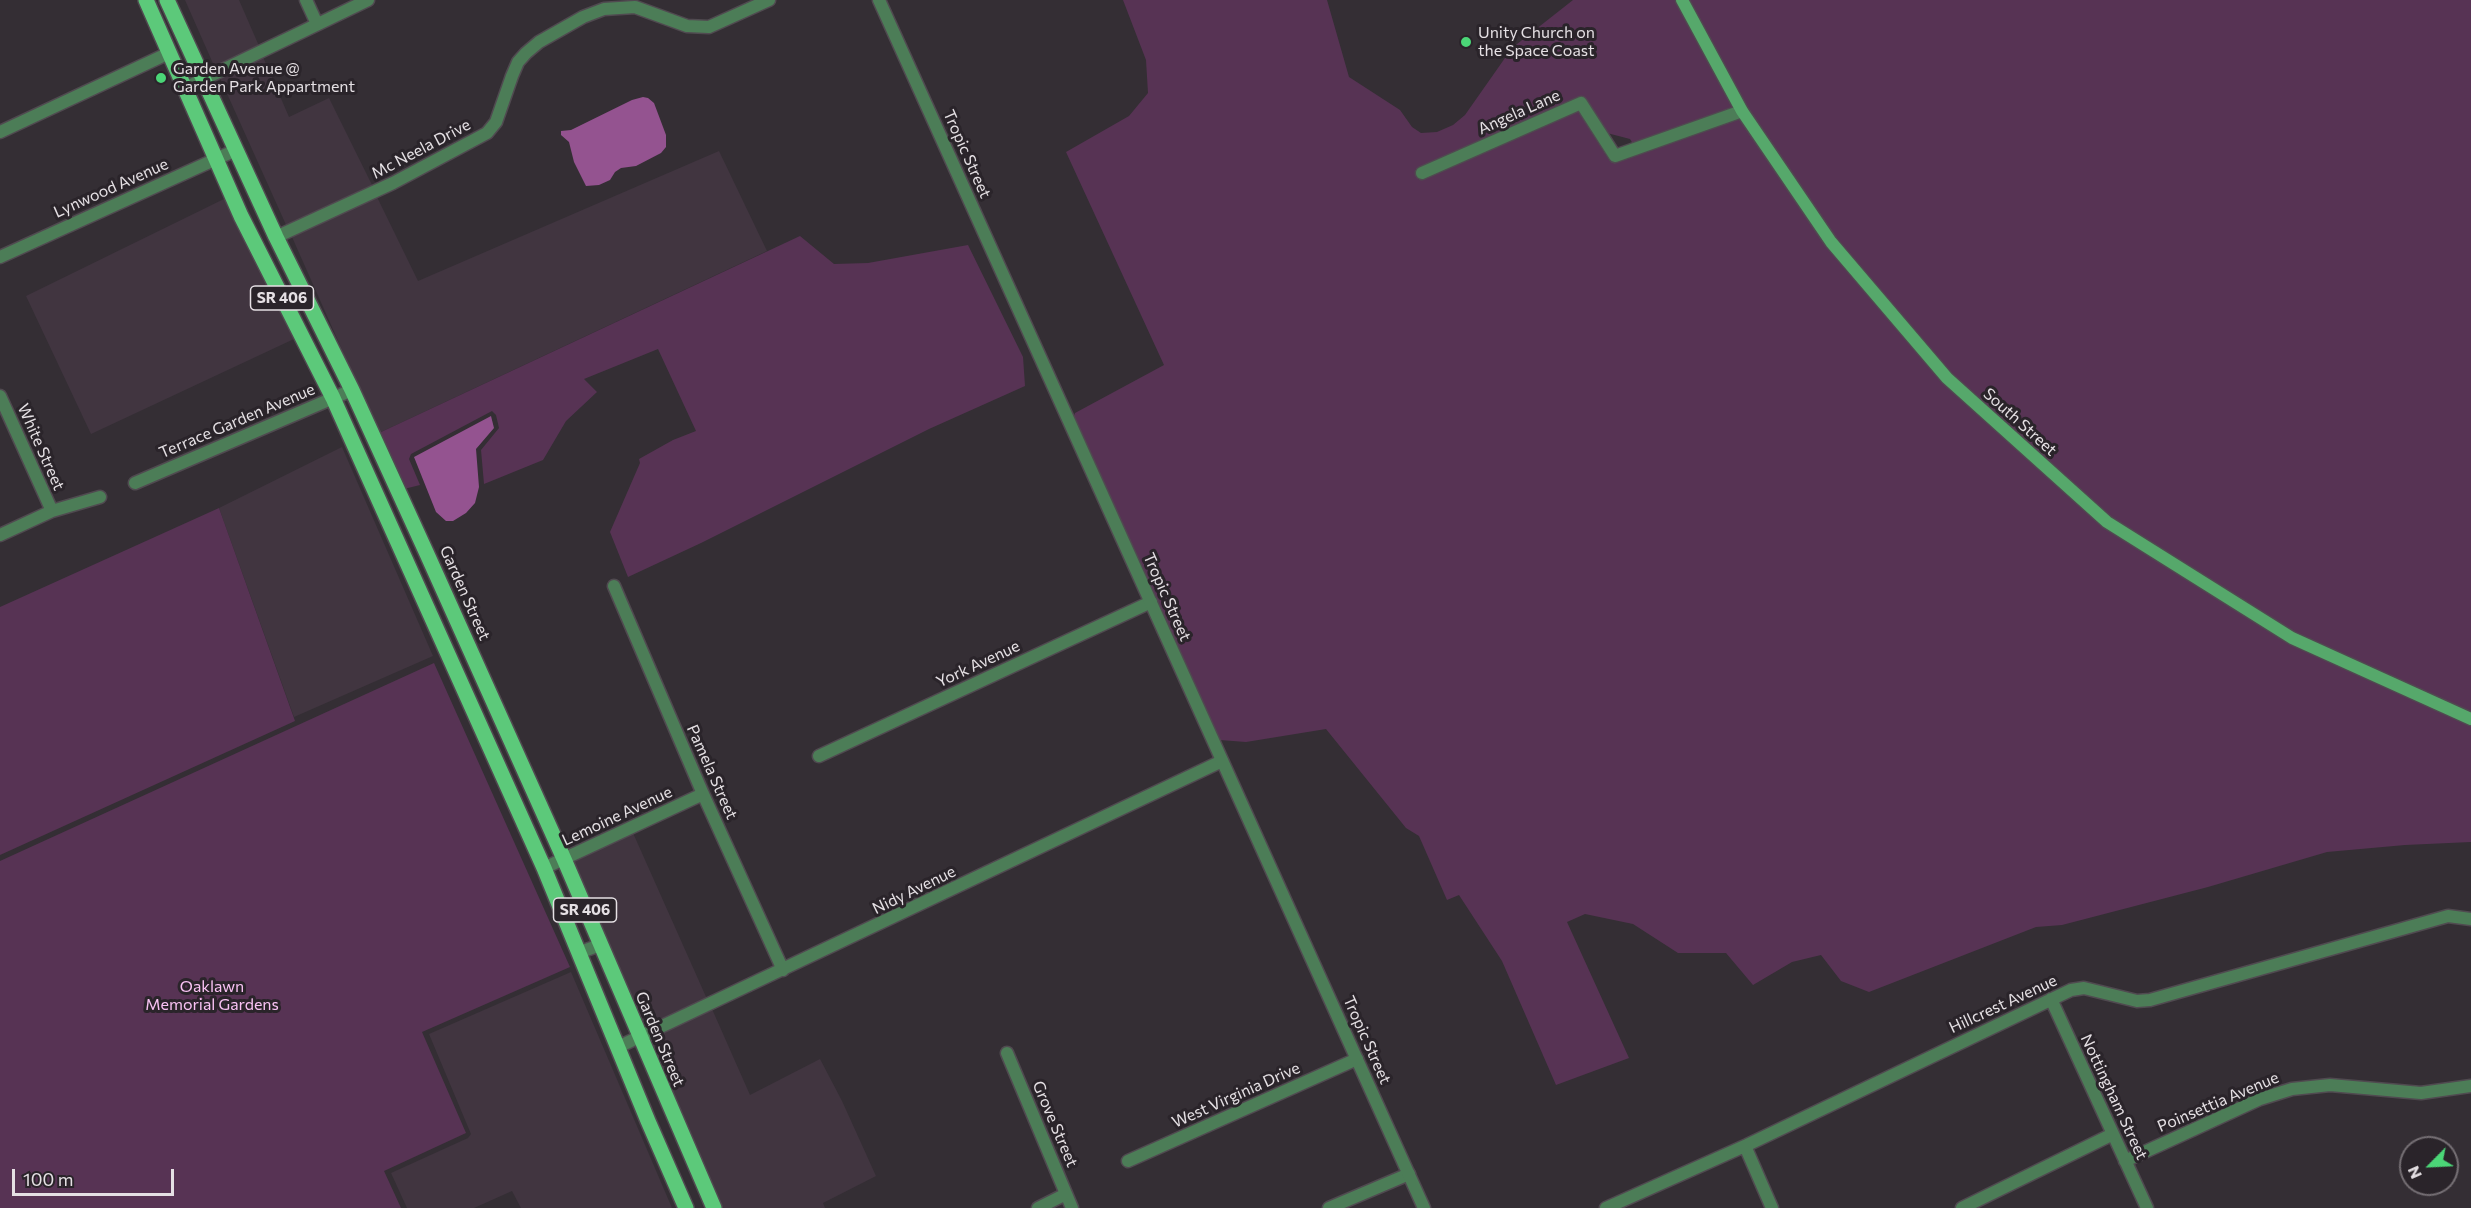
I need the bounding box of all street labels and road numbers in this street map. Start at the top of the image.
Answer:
street label: Angela Lane [1475,85,1563,139]
street label: Tropic Street [939,107,995,201]
street label: Mc Neela Drive [368,115,474,183]
street label: Lynwood Avenue [51,154,171,222]
road number: SR 406 [250,286,314,310]
street label: Terrace Garden Avenue [156,379,318,463]
street label: South Street [1979,384,2061,460]
street label: White Street [13,401,69,493]
street label: Garden Street [436,543,494,643]
street label: Tropic Street [1139,550,1195,644]
street label: York Avenue [933,636,1023,692]
street label: Pamela Street [683,722,741,822]
street label: Lemoine Avenue [559,782,675,850]
street label: Nidy Avenue [869,862,959,918]
road number: SR 406 [554,898,616,922]
street label: Hillcrest Avenue [1946,971,2060,1037]
street label: Garden Street [631,989,689,1089]
street label: Tropic Street [1339,993,1395,1087]
street label: Nottingham Street [2076,1031,2152,1163]
street label: West Virginia Drive [1169,1058,1303,1132]
street label: Poinsettia Avenue [2154,1068,2282,1136]
street label: Grove Street [1028,1078,1082,1170]

